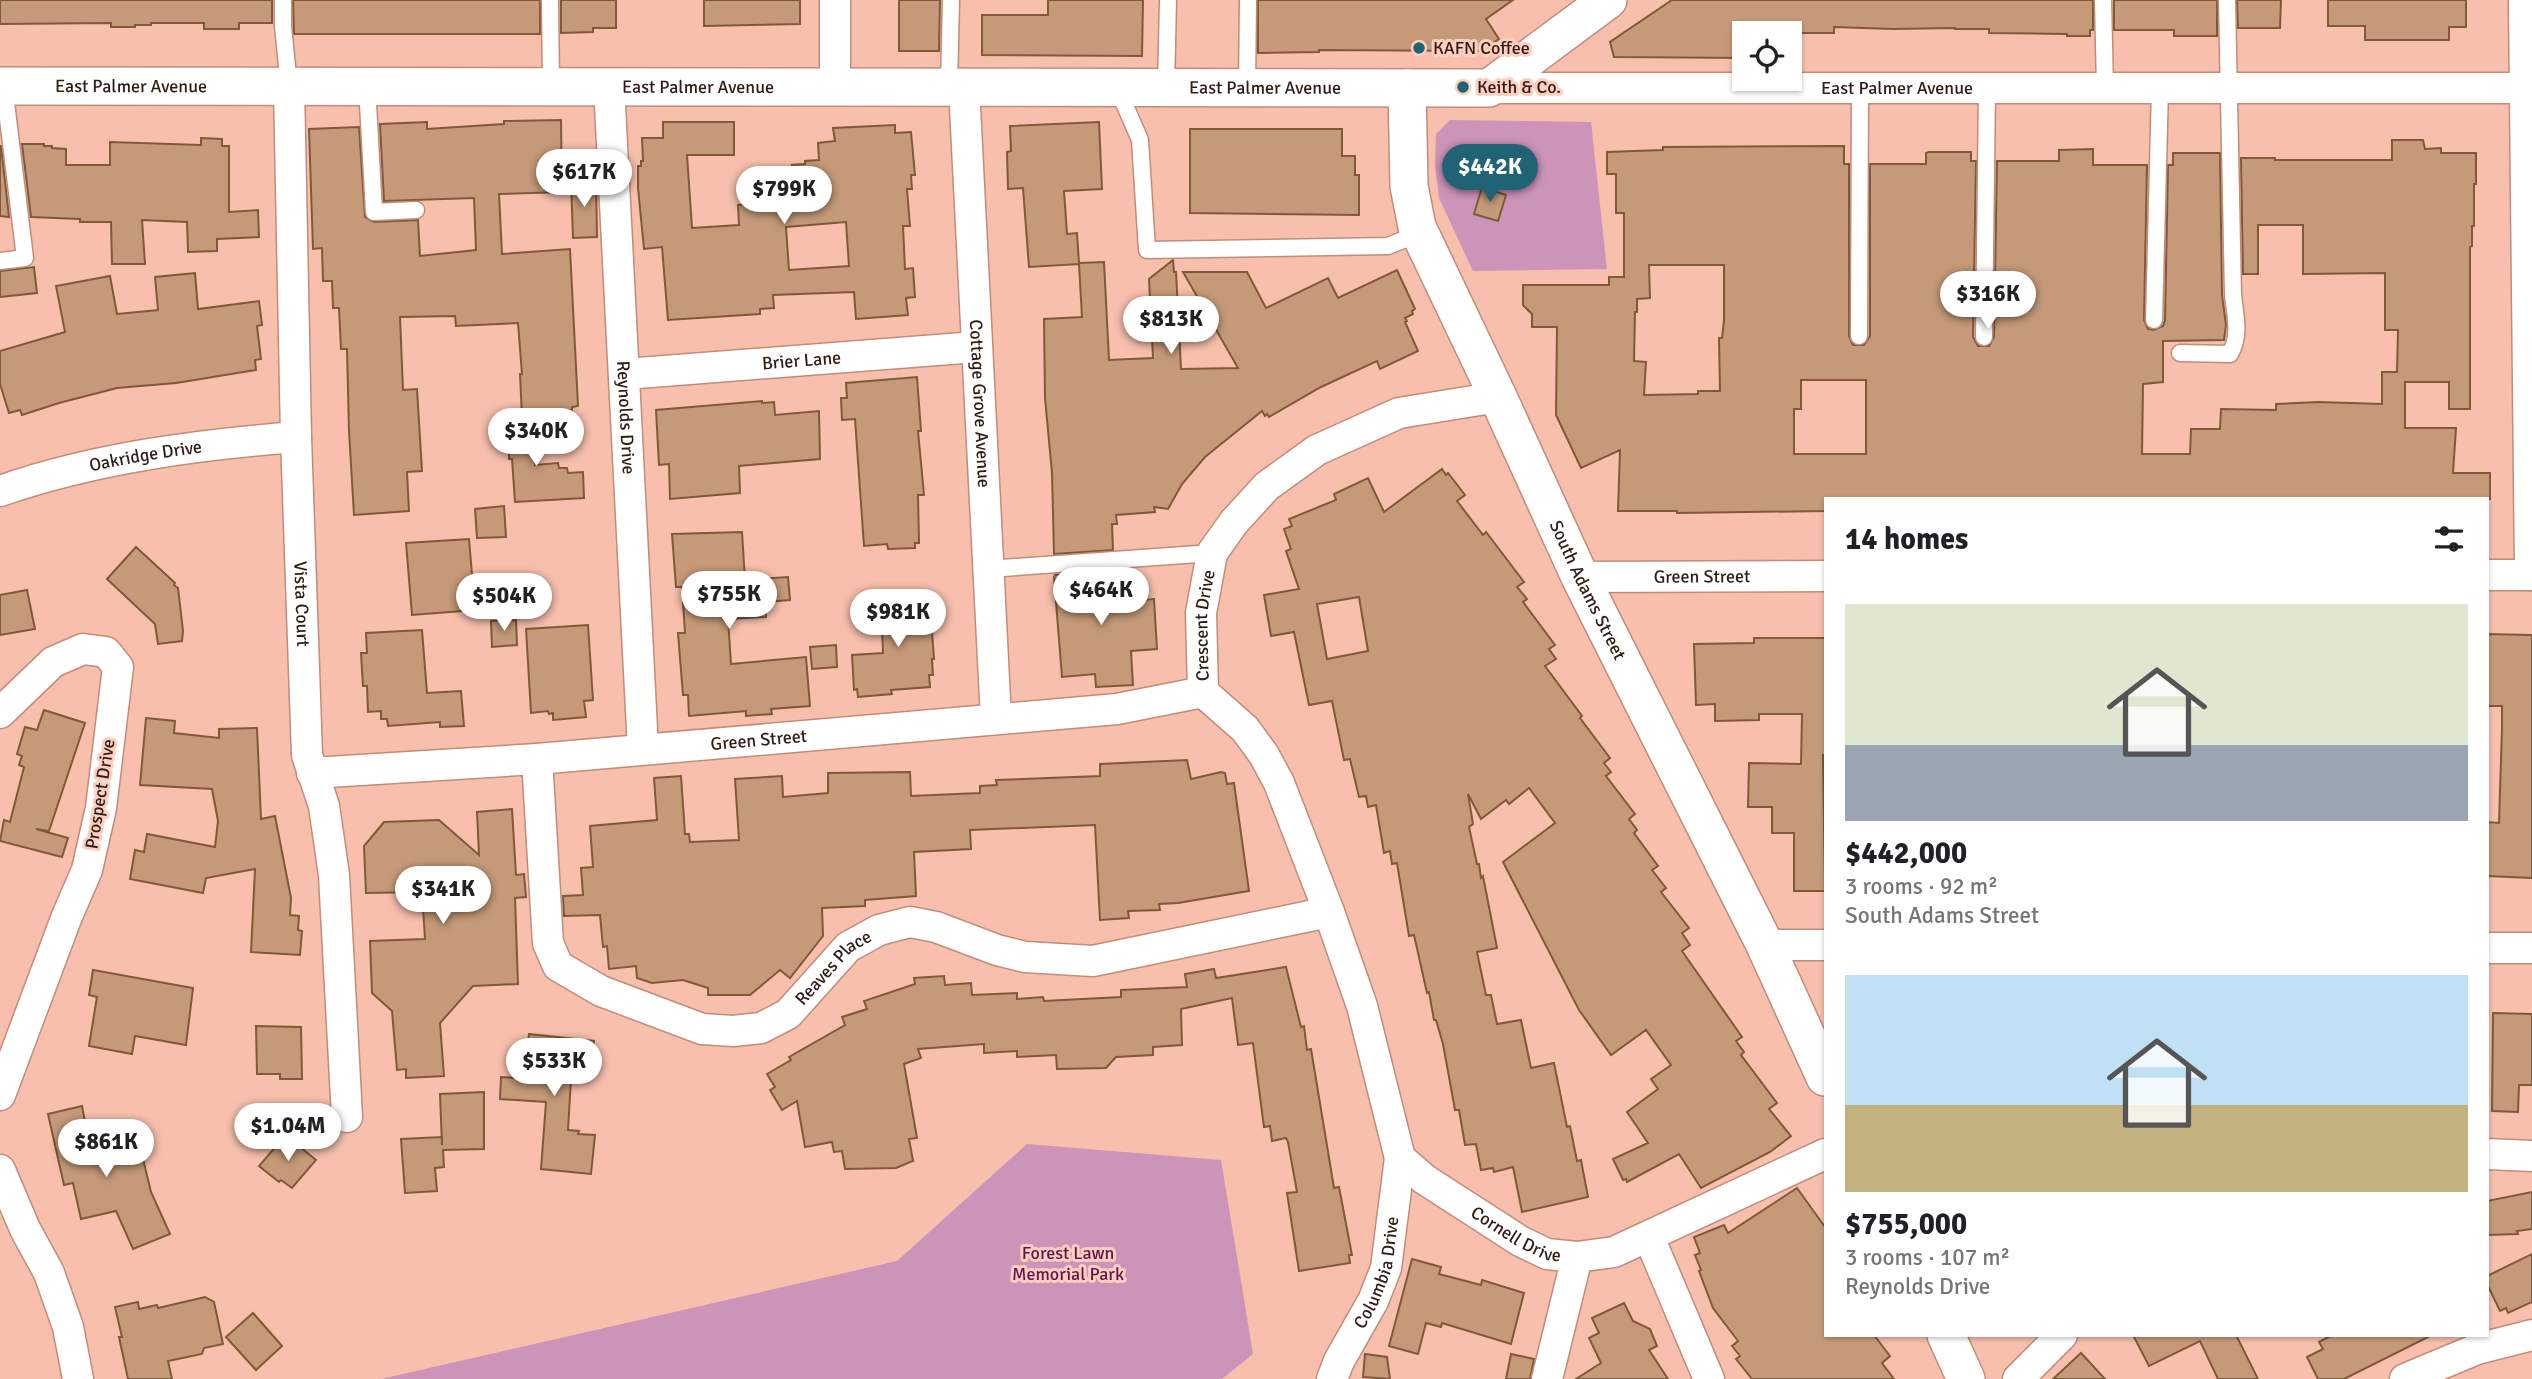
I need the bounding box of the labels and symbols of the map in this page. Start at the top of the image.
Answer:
place label: KAFN Coffee [1433,37,1530,59]
marker: KAFN Coffee [1411,40,1427,56]
street label: East Palmer Avenue [55,75,207,97]
street label: East Palmer Avenue [622,76,774,98]
place label: Keith & Co. [1477,76,1561,98]
street label: East Palmer Avenue [1189,77,1341,99]
street label: East Palmer Avenue [1821,77,1973,99]
marker: Keith & Co. [1455,79,1471,95]
pin: $442K [1441,144,1539,204]
pin: $617K [535,150,633,209]
pin: $799K [735,166,833,226]
pin: $316K [1939,272,2037,331]
pin: $813K [1122,296,1220,356]
street label: Cottage Grove Avenue [965,319,995,488]
street label: Brier Lane [761,346,842,374]
street label: Reynolds Drive [612,360,640,475]
pin: $340K [487,408,585,468]
street label: Oakridge Drive [87,436,203,476]
street label: South Adams Street [1545,517,1631,663]
street label: Vista Court [289,561,314,647]
street label: Green Street [1654,565,1750,588]
pin: $464K [1052,568,1150,627]
street label: Crescent Drive [1190,568,1220,681]
pin: $755K [680,572,778,631]
pin: $504K [455,574,553,633]
pin: $981K [849,590,947,649]
street label: Green Street [710,725,808,755]
street label: Prospect Drive [80,737,120,851]
pin: $341K [394,866,492,926]
street label: Reaves Place [790,925,875,1010]
pin: $533K [505,1038,603,1098]
pin: $1.04M [231,1104,345,1163]
pin: $861K [57,1120,155,1179]
street label: Cornell Drive [1467,1201,1562,1266]
street label: Columbia Drive [1349,1215,1403,1332]
park label: Forest Lawn Memorial Park [1012,1242,1124,1285]

